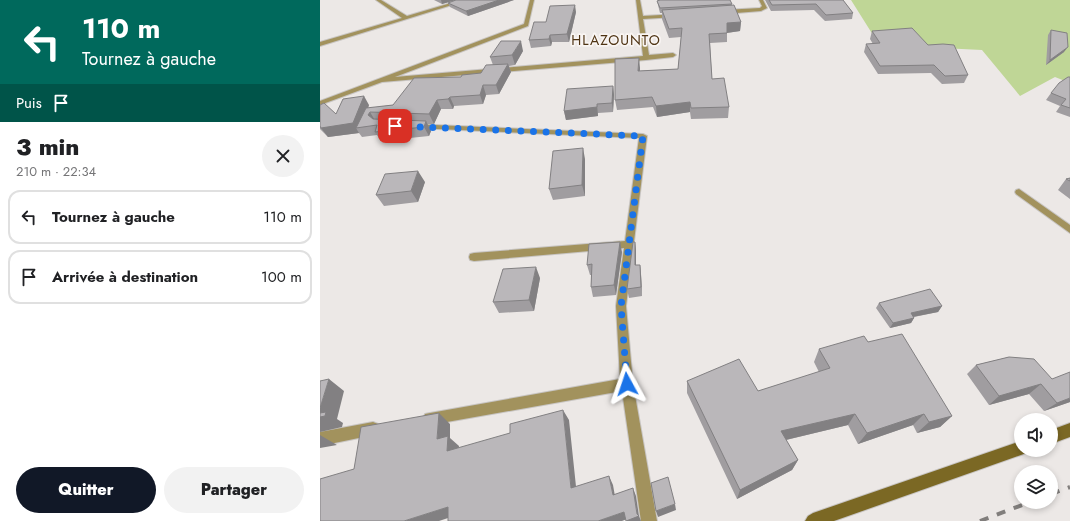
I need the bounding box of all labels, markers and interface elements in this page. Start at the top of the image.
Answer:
text: 110 m [82,8,160,49]
icon: left [16,16,68,68]
district label: HLAZOUNTO [571,30,661,50]
text: Tournez à gauche [82,46,216,72]
text: Puis [16,92,42,114]
icon: arrive [50,92,72,114]
pin [378,109,412,143]
icon: arrive [384,115,406,137]
text: 3 min [16,129,80,164]
button: close [262,135,304,177]
text: 210 m · 22:34 [16,162,96,181]
icon: left [18,206,40,228]
text: Tournez à gauche [52,206,175,228]
text: 110 m [263,206,302,228]
icon: arrive [18,266,40,288]
text: Arrivée à destination [52,266,198,288]
text: 100 m [261,266,302,288]
position arrow [606,363,648,405]
map controls [1014,413,1058,509]
button: sound [1014,413,1058,457]
button: layers [1014,465,1058,509]
button: Quitter [16,467,156,513]
button: Partager [164,467,304,513]

